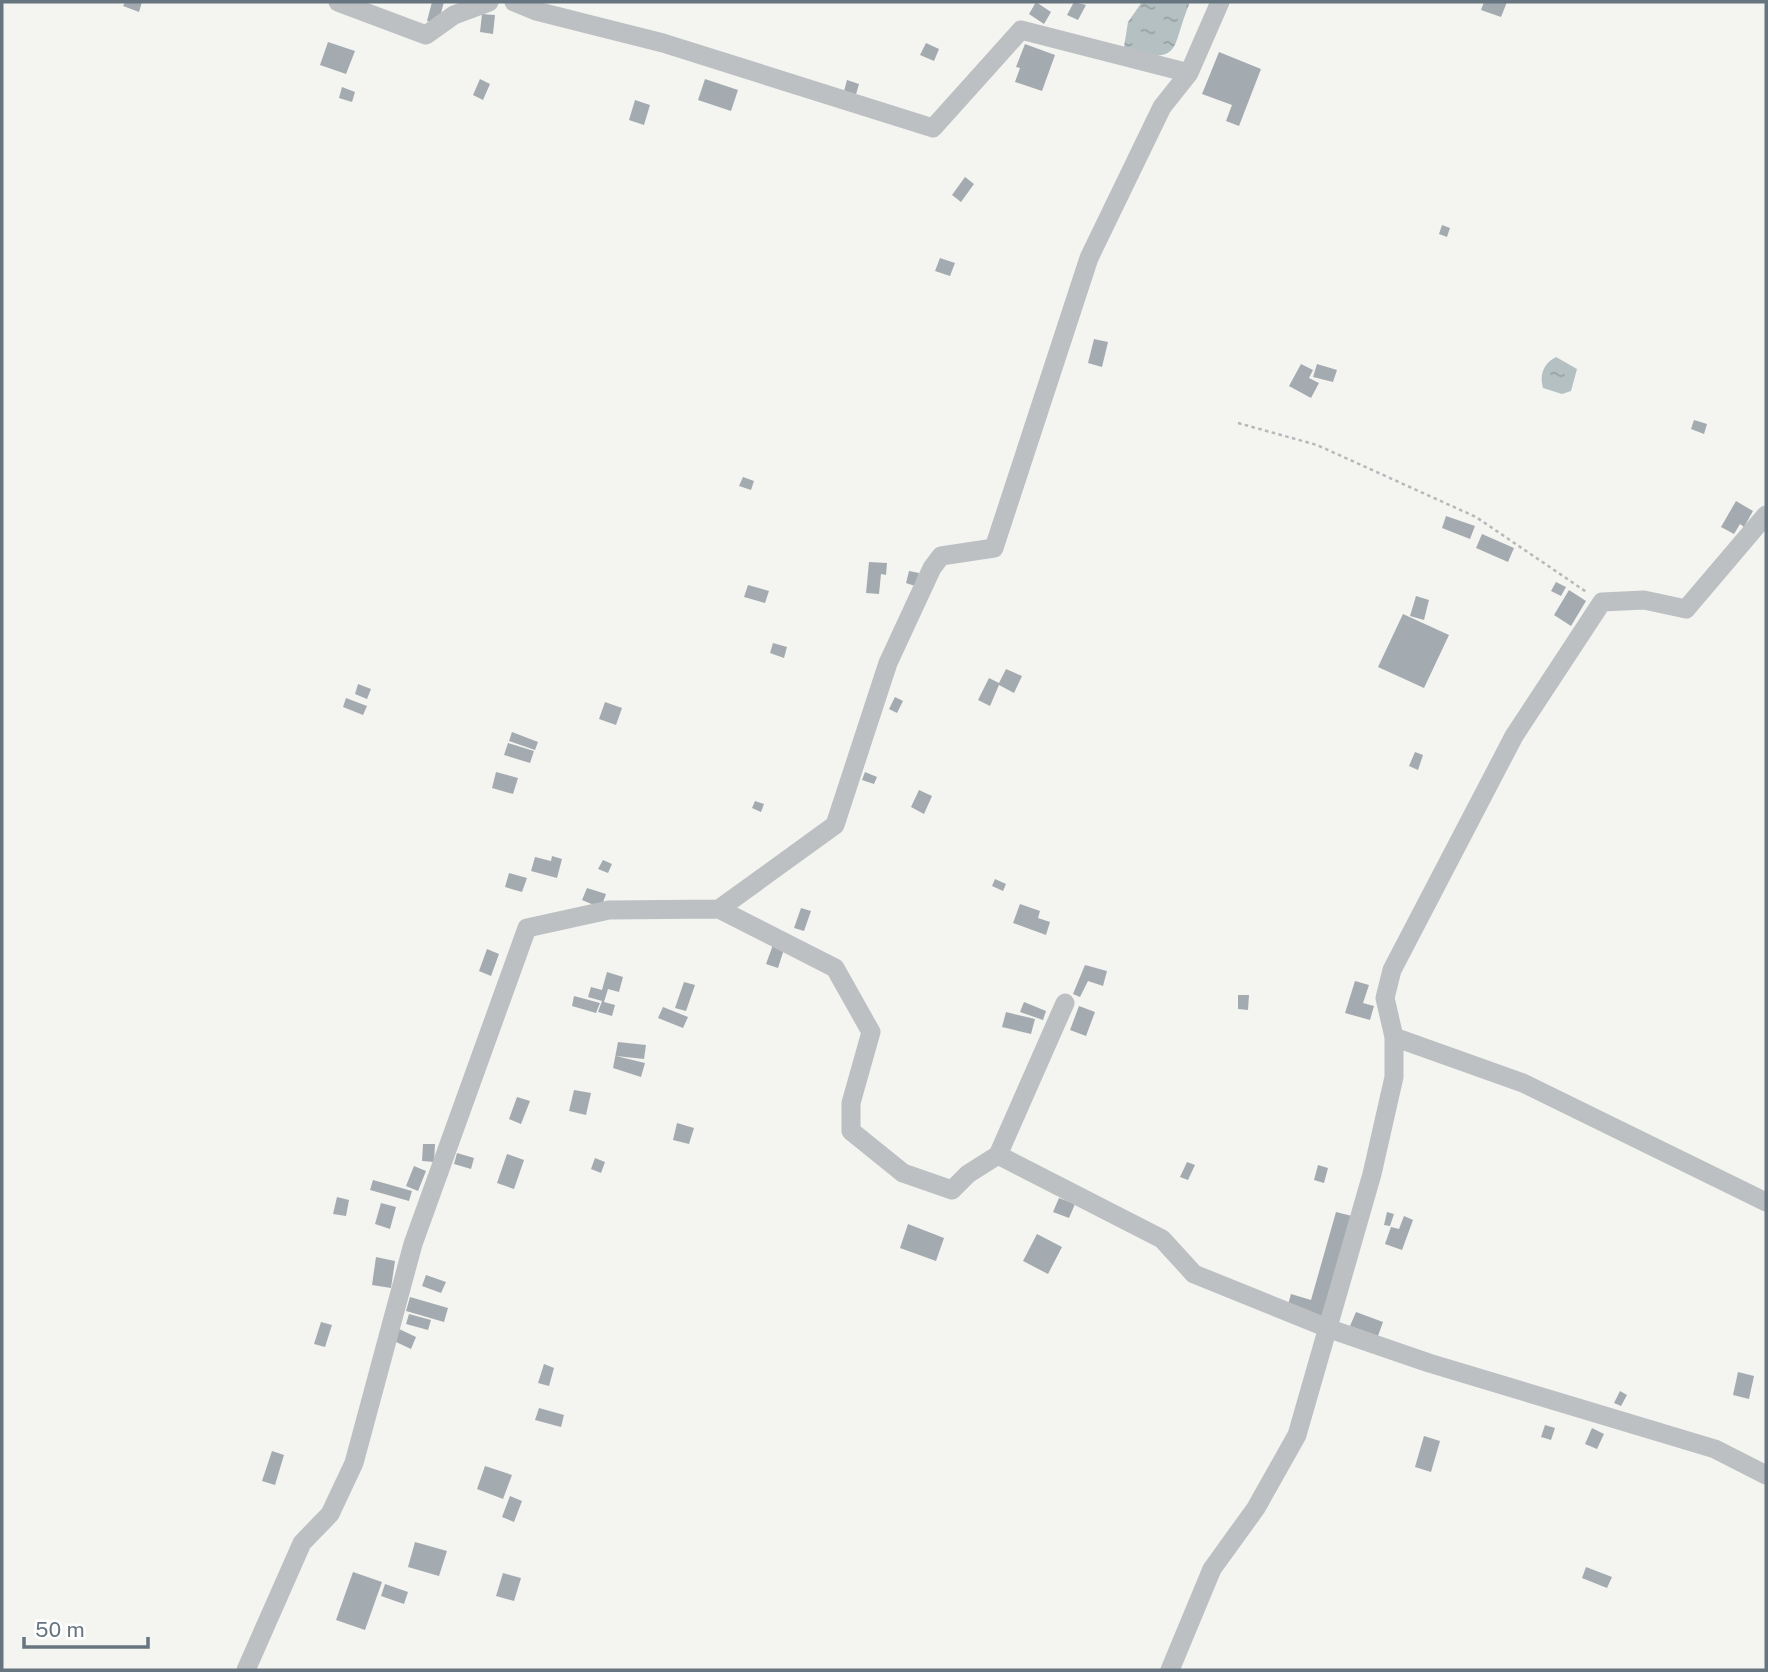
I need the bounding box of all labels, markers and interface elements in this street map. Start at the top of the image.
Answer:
scale bar [24,1606,149,1650]
text: 50 m [35,1617,85,1642]

